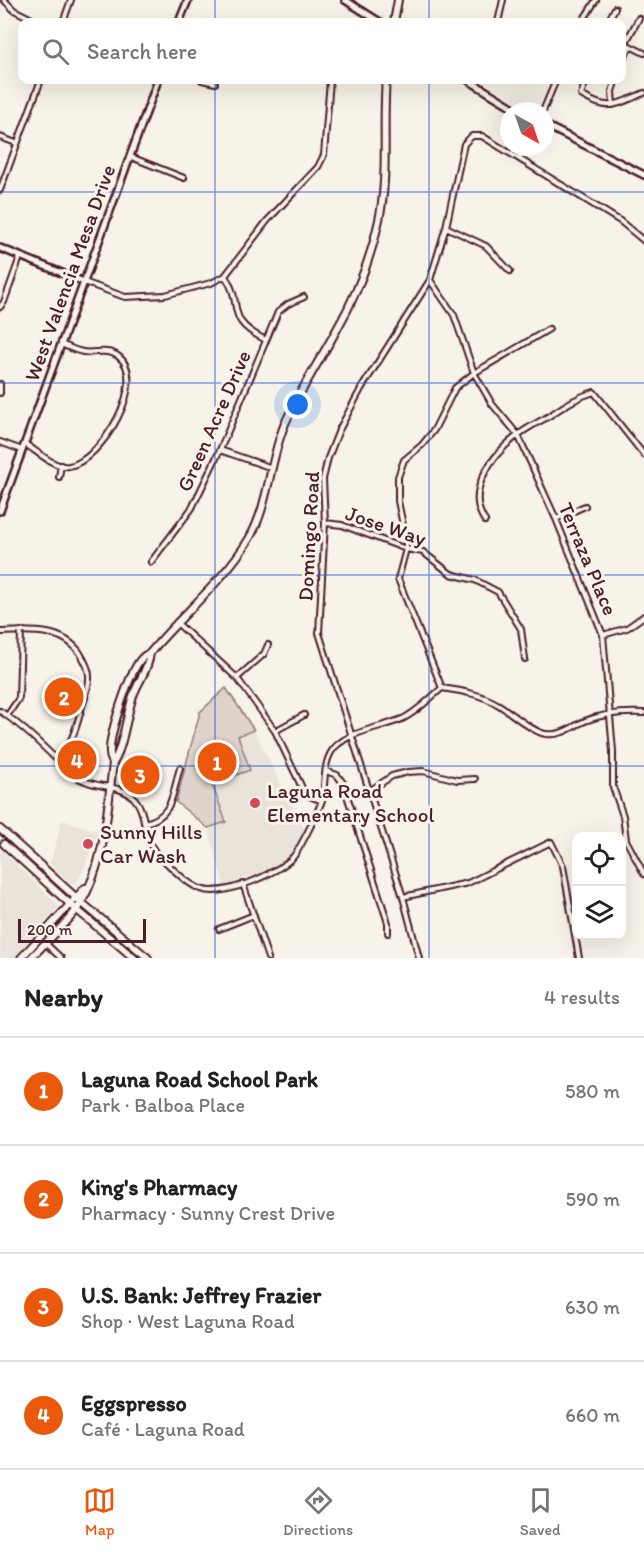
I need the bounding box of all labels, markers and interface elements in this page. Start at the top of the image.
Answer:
search box [18,18,626,84]
icon: search [39,35,72,68]
text: Search here [87,38,197,65]
north arrow [500,102,554,156]
street label: West Valencia Mesa Drive [19,161,120,384]
street label: Green Acre Drive [171,346,256,495]
your location [283,390,312,419]
street label: Domingo Road [293,470,324,602]
street label: Terraza Place [553,499,623,619]
street label: Jose Way [343,500,430,551]
pin: 2 [44,674,84,720]
pin: 4 [58,738,97,783]
pin: 1 [198,740,236,784]
pin: 3 [120,752,160,798]
place label: Laguna Road Elementary School [267,778,435,827]
marker: Laguna Road Elementary School [248,796,262,810]
place label: Sunny Hills Car Wash [100,819,202,868]
map controls [572,832,626,940]
button: locate [572,832,626,886]
marker: Sunny Hills Car Wash [81,837,95,851]
button: layers [572,886,626,940]
scale bar [18,916,146,944]
text: 200 m [27,920,72,939]
text: Nearby [24,981,103,1013]
text: 4 results [544,985,620,1009]
text: Laguna Road School Park [81,1066,318,1093]
text: 1 [39,1079,48,1103]
text: 580 m [565,1079,620,1103]
text: Park · Balboa Place [81,1093,245,1117]
text: King's Pharmacy [81,1174,237,1201]
text: 2 [38,1187,49,1211]
text: 590 m [565,1187,620,1211]
text: Pharmacy · Sunny Crest Drive [81,1201,335,1225]
text: U.S. Bank: Jeffrey Frazier [81,1282,321,1309]
text: 3 [38,1295,49,1319]
text: 630 m [565,1295,620,1319]
text: Shop · West Laguna Road [81,1309,295,1333]
text: Eggspresso [81,1390,187,1417]
text: 4 [37,1403,50,1427]
text: 660 m [565,1403,620,1427]
text: Café · Laguna Road [81,1417,245,1441]
tab: Map [83,1484,116,1539]
tab: Directions [283,1484,353,1539]
tab: Saved [520,1484,561,1539]

